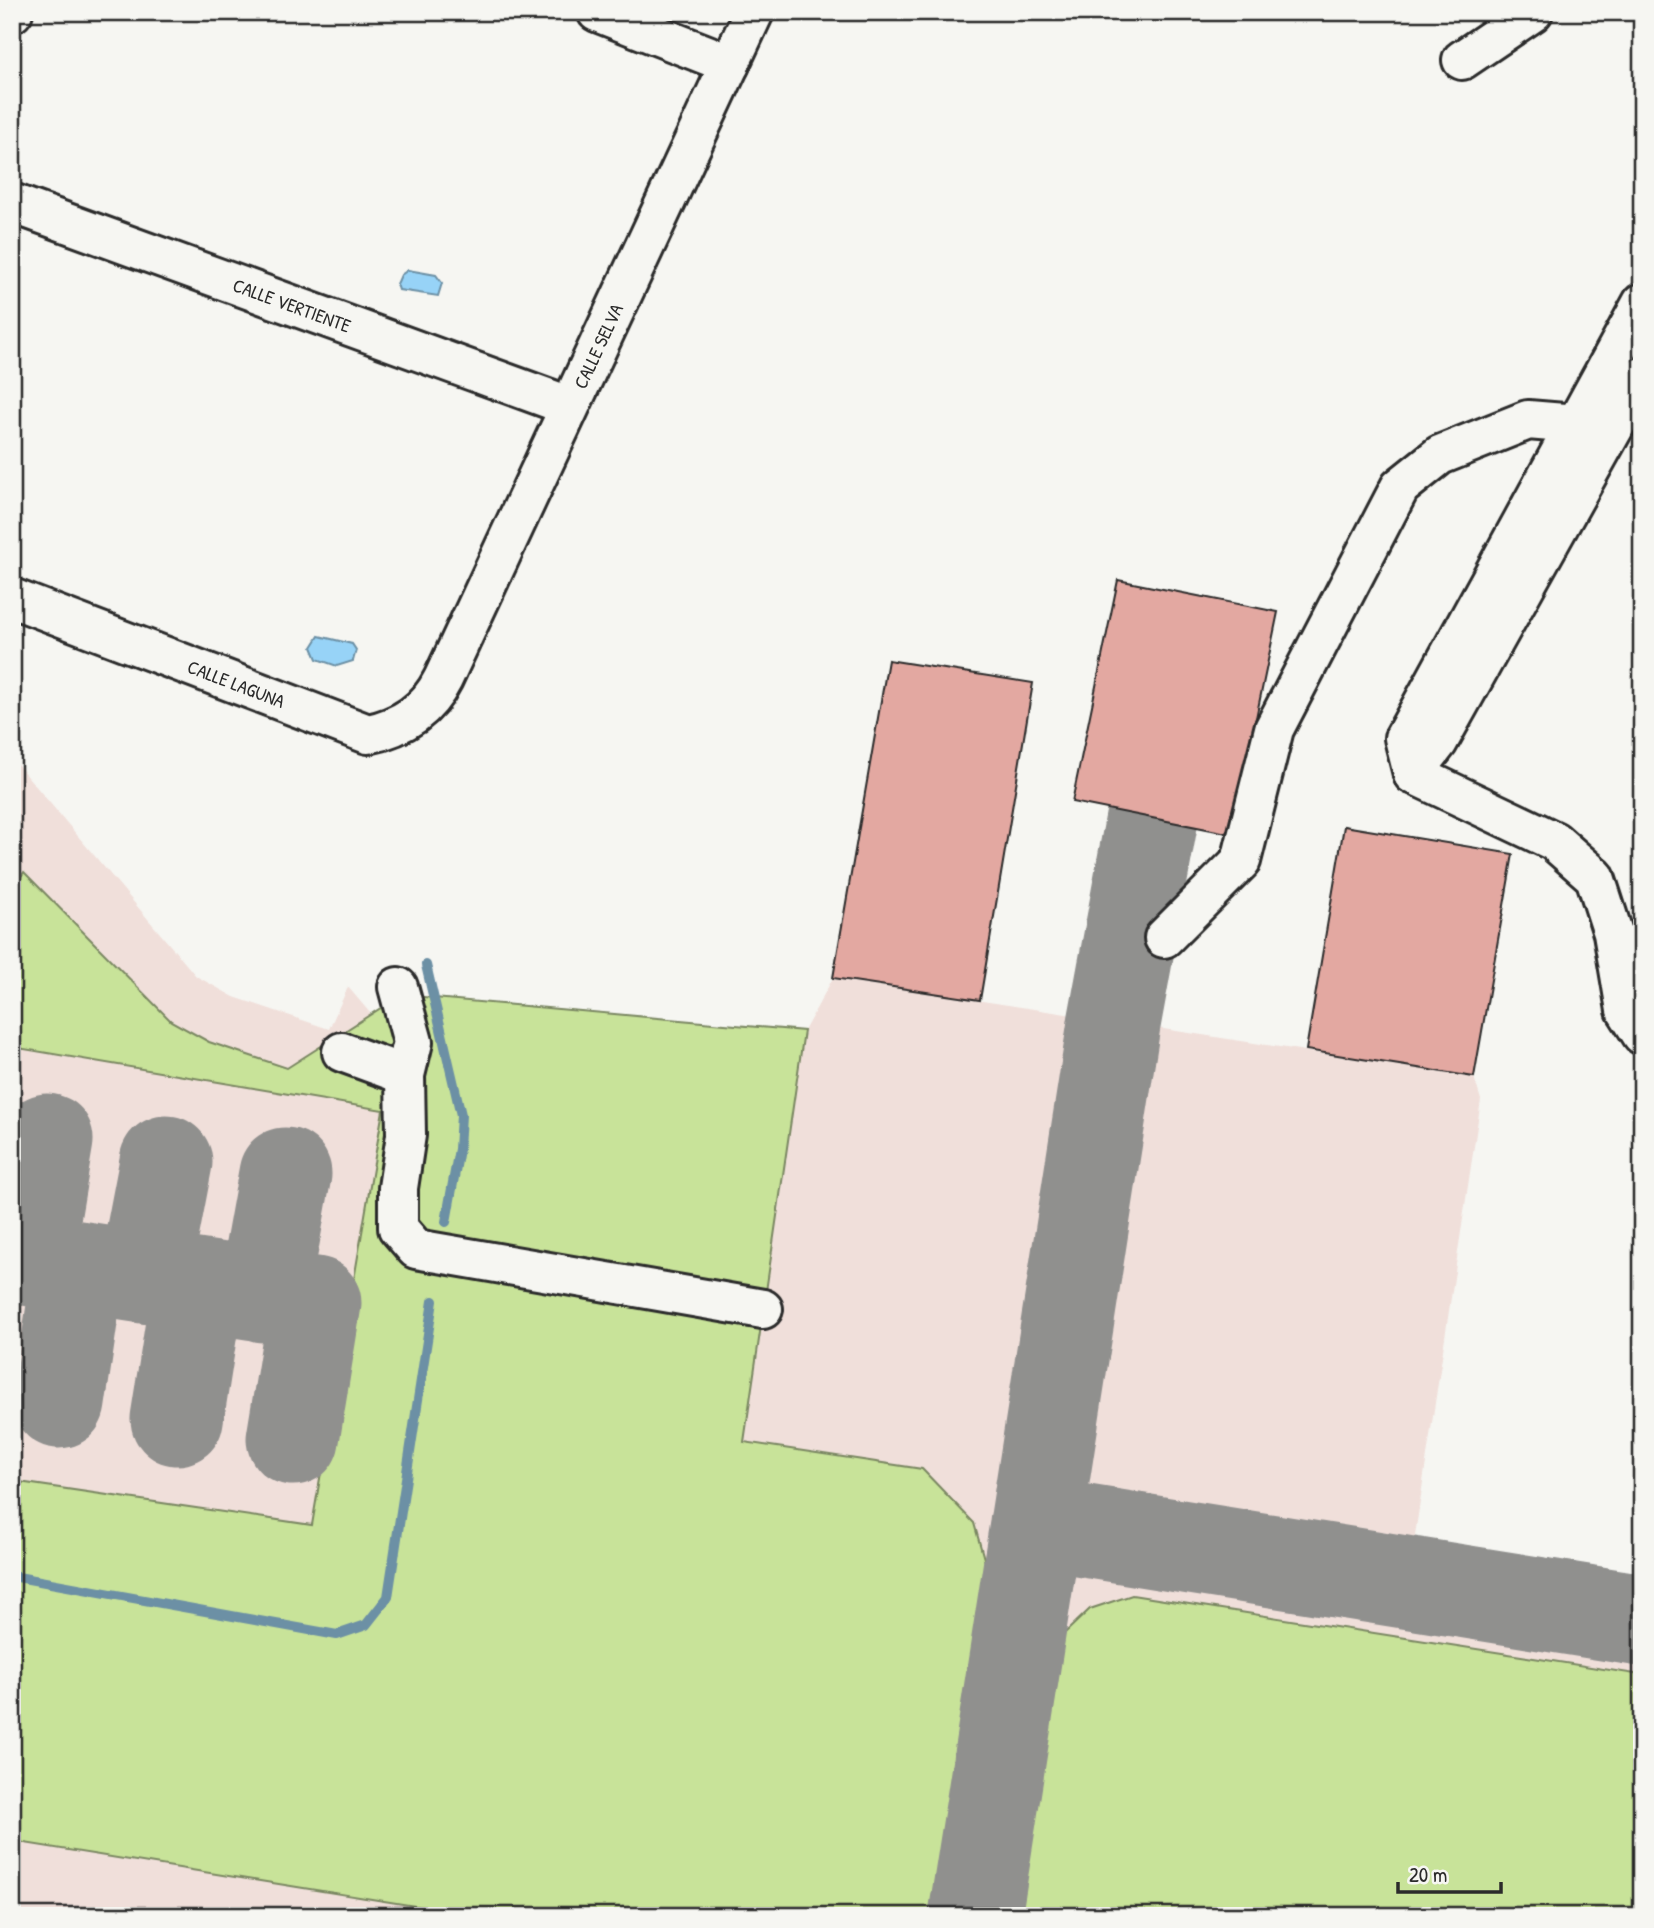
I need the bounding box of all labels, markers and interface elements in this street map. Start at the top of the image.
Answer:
street label: CALLE VERTIENTE [229,272,355,339]
street label: CALLE SELVA [567,299,629,393]
street label: CALLE LAGUNA [184,653,288,714]
scale bar [1398,1851,1502,1895]
text: 20 m [1409,1860,1447,1889]

